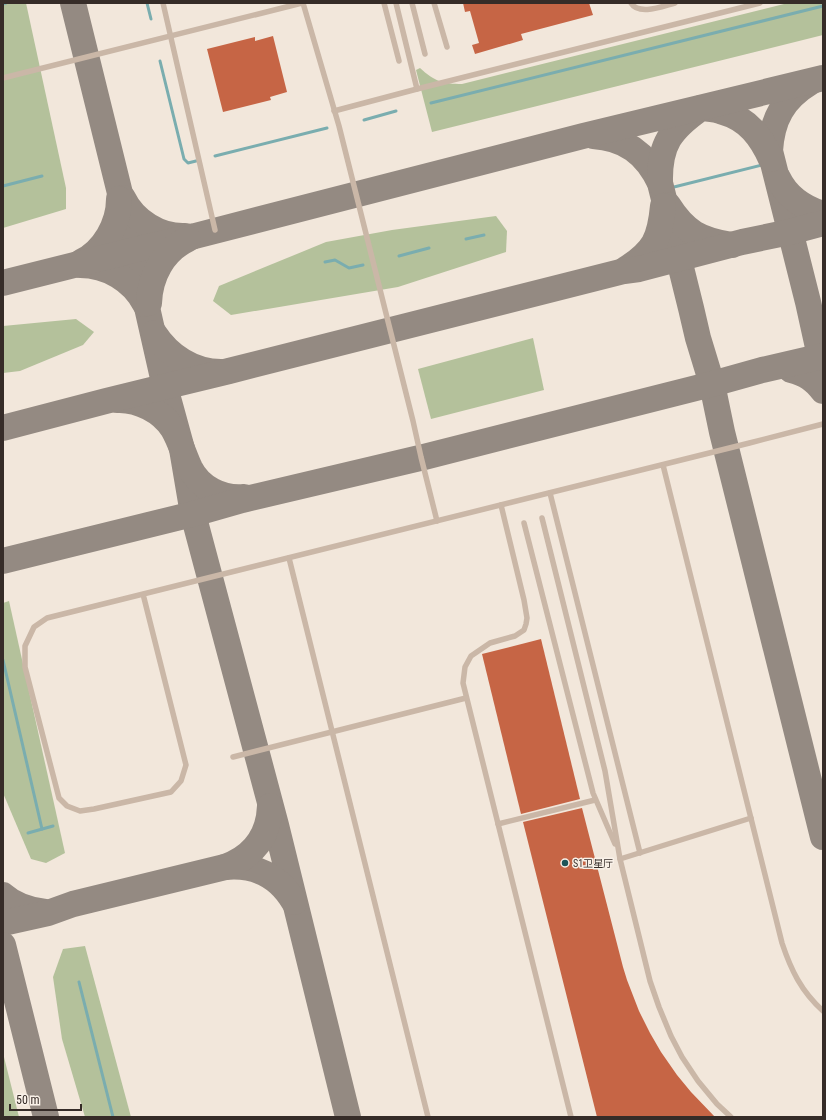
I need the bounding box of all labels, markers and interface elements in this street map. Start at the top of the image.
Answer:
marker: S1卫星厅 [560,858,570,868]
place label: S1卫星厅 [573,858,613,869]
scale bar [10,1086,81,1112]
text: 50 m [16,1093,40,1107]

